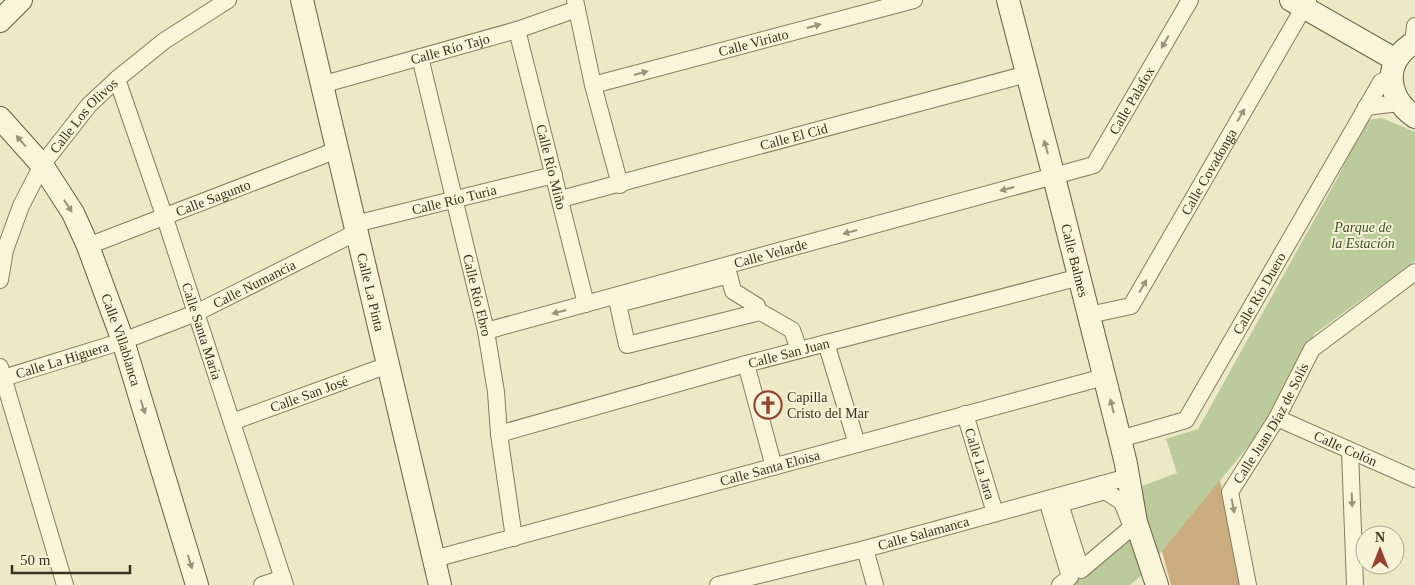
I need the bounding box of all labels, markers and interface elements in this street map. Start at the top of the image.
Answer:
one-way arrow [807,22,822,30]
street label: Calle Viriato [717,26,790,59]
street label: Calle Río Tajo [409,31,491,67]
one-way arrow [1161,36,1170,49]
street label: Calle Palafox [1106,64,1157,137]
one-way arrow [633,68,648,76]
street label: Calle Los Olivos [47,75,120,156]
one-way arrow [1237,108,1246,122]
street label: Calle El Cid [758,120,829,153]
street label: Calle Río Miño [534,123,569,211]
street label: Calle Covadonga [1178,125,1240,217]
one-way arrow [15,136,27,148]
one-way arrow [1042,139,1050,154]
street label: Calle Sagunto [173,177,253,219]
street label: Calle Río Turia [410,182,499,217]
one-way arrow [1000,186,1015,194]
one-way arrow [63,199,73,212]
park label: Parque de la Estación [1331,220,1395,251]
street label: Calle Balmes [1059,222,1091,299]
one-way arrow [843,228,858,236]
street label: Calle Velarde [732,236,809,270]
street label: Calle Río Duero [1230,250,1289,337]
street label: Calle La Pinta [354,251,388,333]
street label: Calle Río Ebro [460,253,494,337]
street label: Calle Numancia [210,256,299,311]
one-way arrow [1138,280,1147,293]
street label: Calle Santa María [179,281,225,382]
street label: Calle Villablanca [99,292,144,389]
one-way arrow [551,308,566,316]
street label: Calle San Juan [747,335,831,371]
street label: Calle La Higuera [14,338,111,381]
street label: Calle Juan Díaz de Solís [1230,360,1311,486]
street label: Calle San José [268,373,350,415]
church icon: Capilla Cristo del Mar [753,390,783,420]
place label: Capilla Cristo del Mar [787,390,869,421]
one-way arrow [140,399,148,414]
one-way arrow [1107,399,1115,414]
street label: Calle La Jara [962,426,998,502]
street label: Calle Colón [1312,428,1379,469]
street label: Calle Santa Eloisa [718,447,822,488]
one-way arrow [1348,492,1356,508]
one-way arrow [1229,498,1237,514]
street label: Calle Salamanca [876,513,971,553]
north arrow [1355,525,1405,575]
text: N [1375,530,1385,545]
scale bar [12,542,130,574]
text: 50 m [20,552,51,568]
one-way arrow [187,555,195,570]

